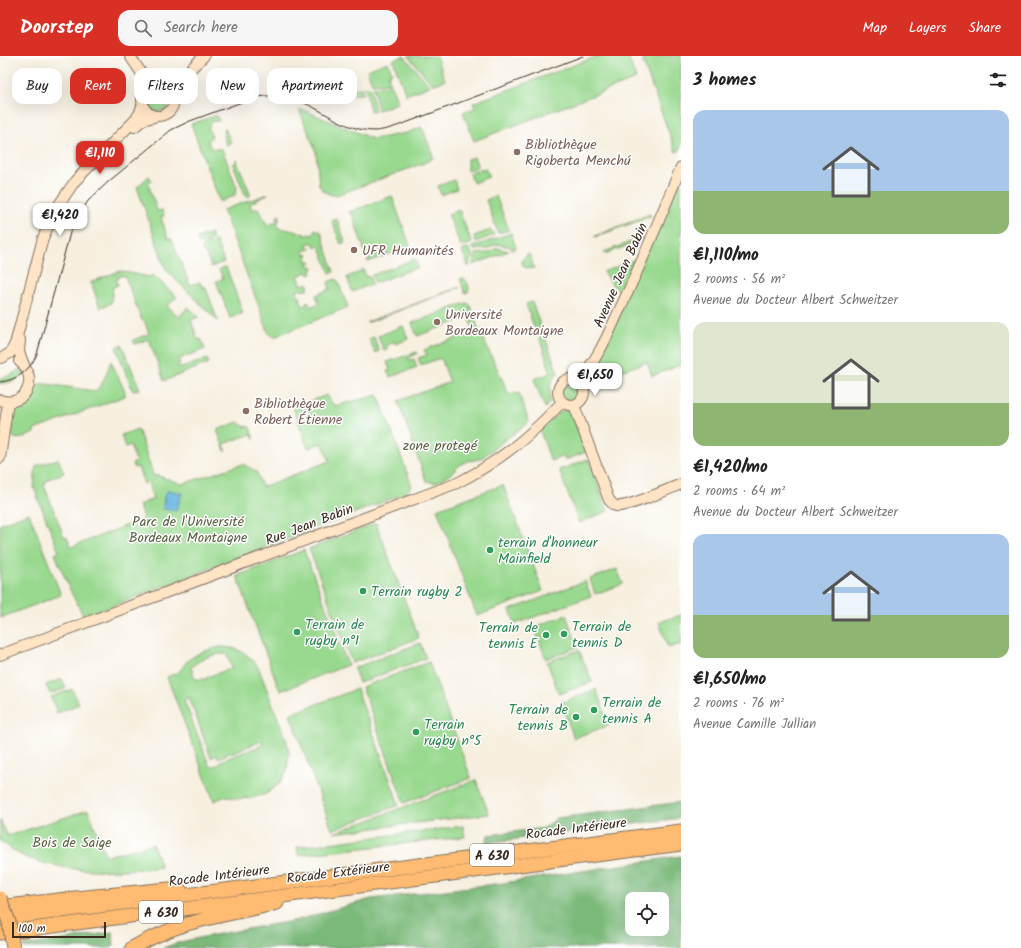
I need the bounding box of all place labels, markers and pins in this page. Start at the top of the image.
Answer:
place label: Bibliothèque Rigoberta Menchú [525,134,631,172]
pin: €1,110 [67,141,133,175]
marker: Bibliothèque Rigoberta Menchú [512,147,522,157]
pin: €1,420 [27,203,93,237]
place label: UFR Humanités [362,240,454,262]
marker: UFR Humanités [349,245,359,255]
place label: Université Bordeaux Montaigne [445,304,564,342]
marker: Université Bordeaux Montaigne [432,317,442,327]
pin: €1,650 [562,363,628,397]
place label: Bibliothèque Robert Étienne [254,393,343,431]
marker: Bibliothèque Robert Étienne [241,406,251,416]
place label: terrain d'honneur Mainfield [498,532,599,570]
marker: terrain d'honneur Mainfield [485,545,495,555]
place label: Terrain rugby 2 [371,581,463,603]
marker: Terrain rugby 2 [358,586,368,596]
place label: Terrain de rugby n°1 [305,614,365,652]
place label: Terrain de tennis D [572,616,632,654]
place label: Terrain de tennis E [479,617,539,655]
marker: Terrain de rugby n°1 [292,627,302,637]
marker: Terrain de tennis D [559,629,569,639]
marker: Terrain de tennis E [541,630,551,640]
place label: Terrain de tennis A [602,692,662,730]
place label: Terrain de tennis B [509,699,569,737]
marker: Terrain de tennis A [589,705,599,715]
marker: Terrain de tennis B [571,712,581,722]
place label: Terrain rugby n°5 [424,714,483,752]
marker: Terrain rugby n°5 [411,727,421,737]

